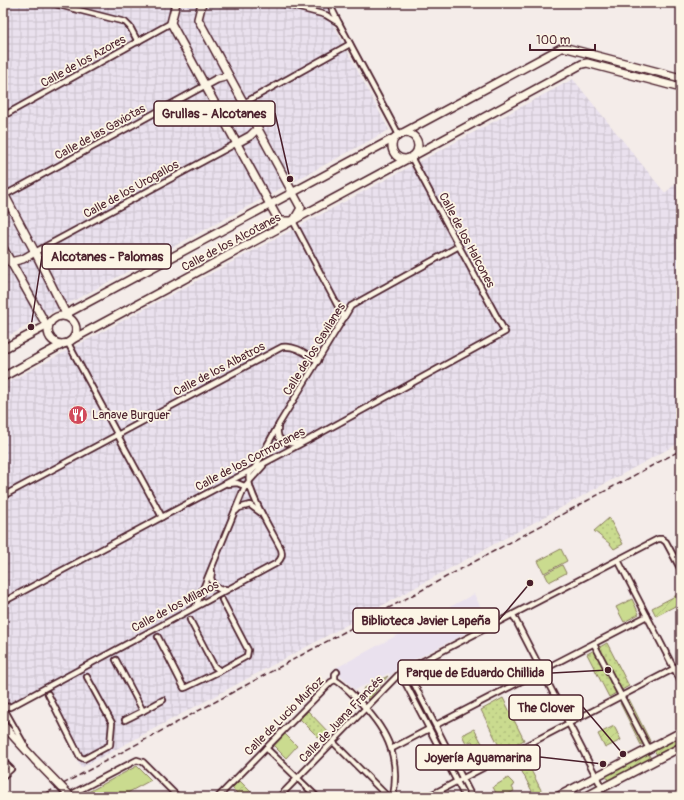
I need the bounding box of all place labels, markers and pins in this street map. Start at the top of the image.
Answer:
callout: Grullas - Alcotanes [154,101,275,126]
callout: Alcotanes - Palomas [42,244,171,269]
restaurant icon: Lanave Burguer [67,404,89,426]
place label: Lanave Burguer [92,408,170,423]
callout: Biblioteca Javier Lapeña [353,608,499,633]
callout: Parque de Eduardo Chillida [398,660,552,685]
callout: The Clover [509,695,583,720]
callout: Joyería Aguamarina [416,745,540,770]

